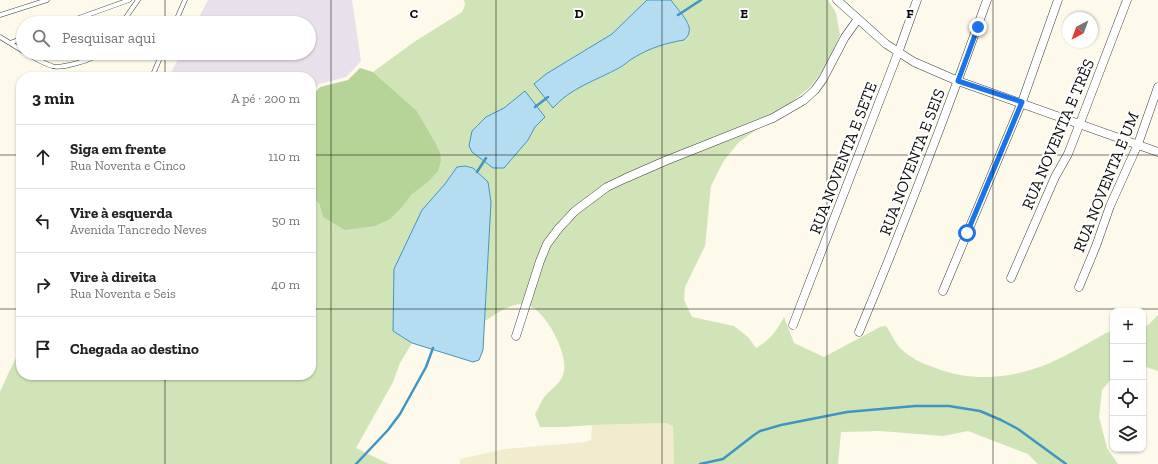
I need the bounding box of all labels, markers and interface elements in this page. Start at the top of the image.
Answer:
text: C [410,6,418,21]
text: D [574,6,584,21]
text: E [740,6,748,21]
text: F [906,6,914,21]
north arrow [1062,12,1098,48]
search box [16,16,316,60]
route end [969,18,987,36]
icon: search [30,27,52,49]
text: Pesquisar aqui [62,29,156,47]
street label: RUA NOVENTA E TRÊS [1018,56,1098,212]
street label: RUA NOVENTA E SETE [805,79,881,237]
street label: RUA NOVENTA E SEIS [875,86,949,238]
text: 3 min [32,88,74,108]
text: A pé · 200 m [231,91,300,106]
street label: RUA NOVENTA E UM [1069,109,1143,255]
text: Siga em frente [70,140,166,158]
icon: ahead [32,146,54,168]
text: 110 m [268,149,300,164]
text: Rua Noventa e Cinco [70,158,186,173]
text: Vire à esquerda [70,204,173,222]
icon: left [32,210,54,232]
text: 50 m [272,213,300,228]
text: Avenida Tancredo Neves [70,222,207,237]
route start [958,224,976,242]
text: Vire à direita [70,268,156,286]
icon: right [32,274,54,296]
text: 40 m [271,277,300,292]
text: Rua Noventa e Seis [70,286,176,301]
map controls [1110,308,1146,452]
button: + [1110,308,1146,344]
icon: arrive [32,338,54,360]
text: Chegada ao destino [70,340,199,358]
button: − [1110,344,1146,380]
button: locate [1110,380,1146,416]
button: layers [1110,416,1146,452]

